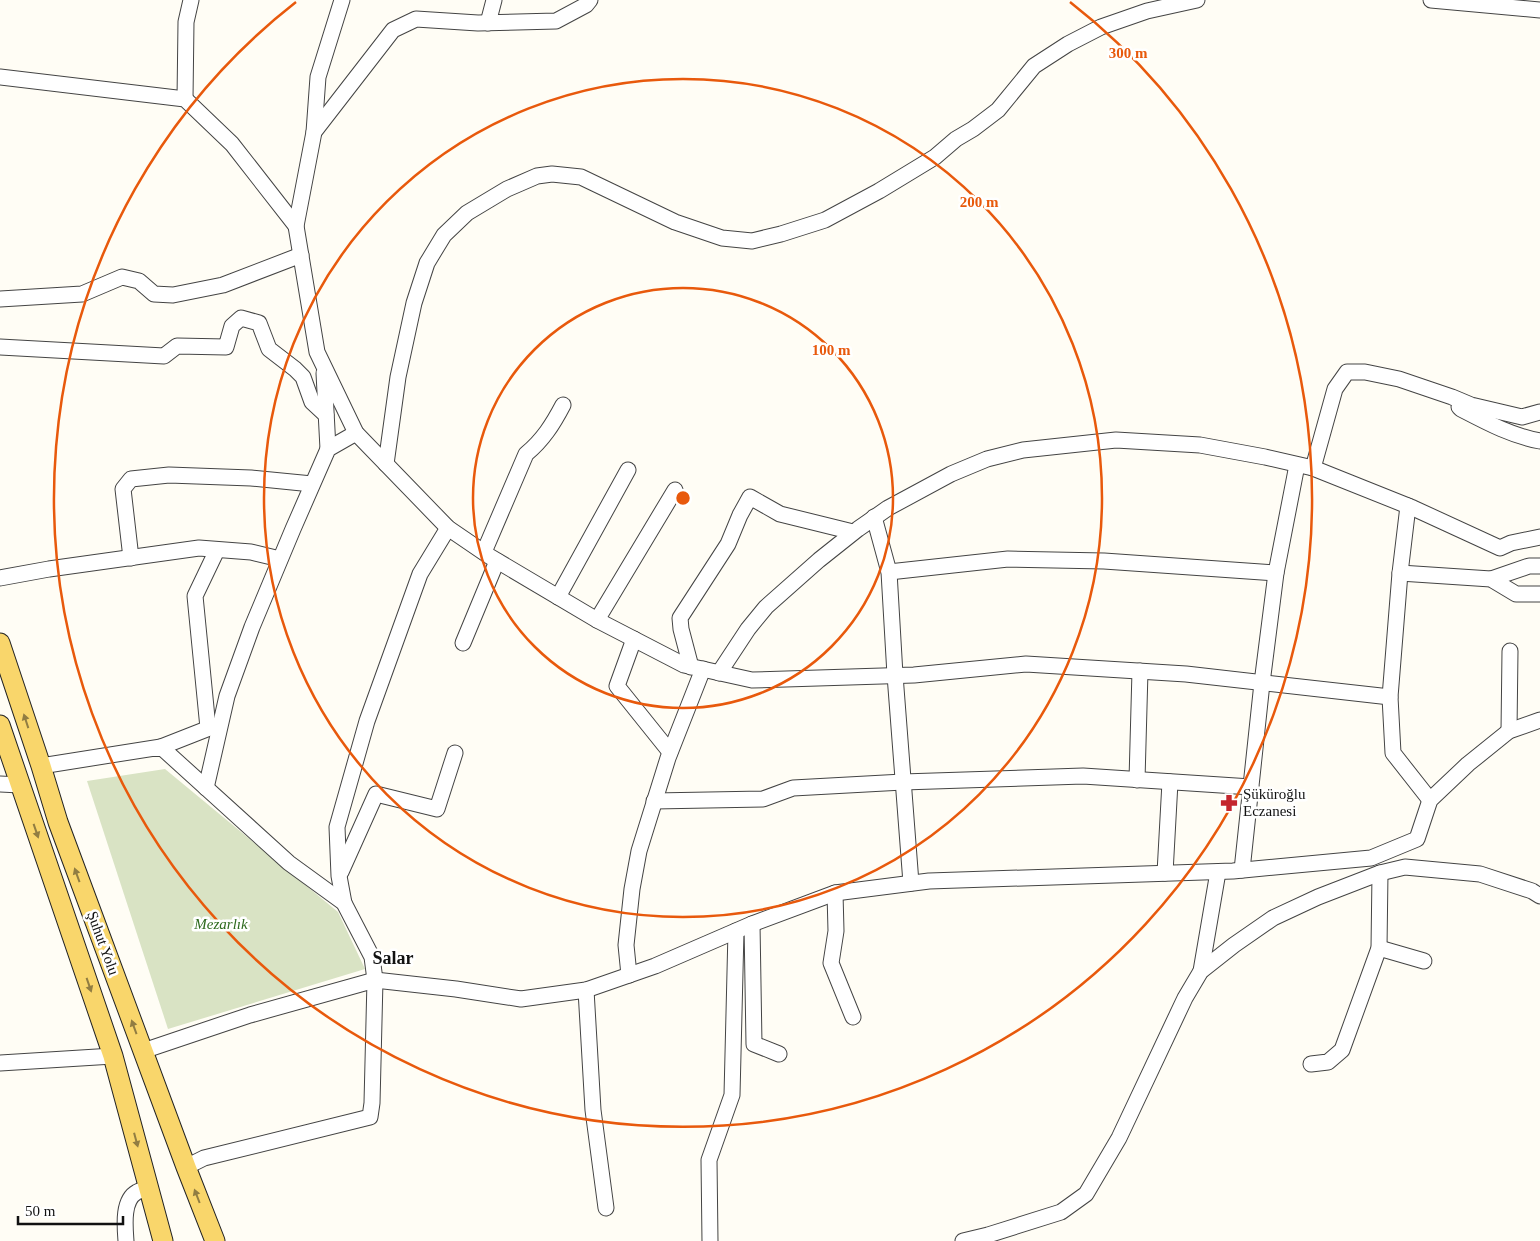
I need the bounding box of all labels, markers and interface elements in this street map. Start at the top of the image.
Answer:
text: 300 m [1109,45,1148,61]
text: 200 m [960,194,999,210]
text: 100 m [812,342,851,358]
centre of rings [674,489,692,507]
one-way arrow [22,713,29,728]
place label: Şüküroğlu Eczanesi [1243,786,1306,819]
pharmacy icon: Şüküroğlu Eczanesi [1219,793,1239,813]
one-way arrow [33,824,40,839]
one-way arrow [73,867,80,882]
street label: Şuhut Yolu [84,909,122,978]
park label: Mezarlık [193,916,248,932]
district label: Salar [372,948,414,968]
one-way arrow [85,978,93,993]
one-way arrow [130,1019,138,1034]
one-way arrow [132,1133,140,1148]
one-way arrow [193,1188,200,1203]
scale bar [18,1194,122,1226]
text: 50 m [25,1203,56,1219]

